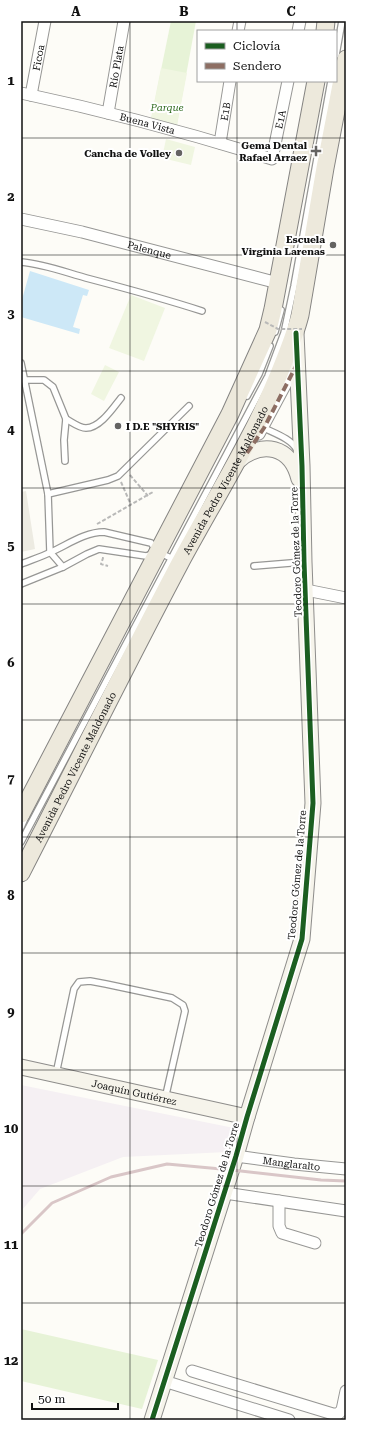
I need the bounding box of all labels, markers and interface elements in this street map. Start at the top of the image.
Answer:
text: A [71,4,81,19]
text: B [179,4,189,19]
text: C [286,4,296,19]
legend [197,30,337,82]
text: Ciclovía [233,39,281,53]
street label: Ficoa [30,43,46,72]
street label: Río Plata [107,44,125,89]
text: Sendero [233,59,281,73]
text: 1 [7,73,15,88]
street label: E1B [218,101,232,122]
park label: Parque [149,102,184,113]
street label: E1A [273,109,287,130]
street label: Buena Vista [119,111,177,136]
place label: Gema Dental Rafael Arraez [239,140,308,163]
marker: Gema Dental Rafael Arraez [310,145,322,157]
place label: Cancha de Volley [84,148,171,159]
marker: Cancha de Volley [174,148,184,158]
text: 2 [7,189,15,204]
place label: Escuela Virginia Larenas [242,234,325,257]
street label: Palenque [126,239,173,261]
marker: Escuela Virginia Larenas [328,240,338,250]
text: 3 [7,306,15,321]
street label: Avenida Pedro Vicente Maldonado [181,404,270,556]
marker: I D.E "SHYRIS" [113,421,123,431]
place label: I D.E "SHYRIS" [126,421,199,432]
text: 4 [7,422,15,437]
street label: Teodoro Gómez de la Torre [288,486,304,617]
text: 5 [7,538,15,553]
text: 6 [7,655,15,670]
street label: Avenida Pedro Vicente Maldonado [32,690,118,844]
text: 7 [7,771,15,786]
street label: Teodoro Gómez de la Torre [286,809,308,940]
text: 8 [7,888,15,903]
text: 9 [7,1004,15,1019]
street label: Joaquín Gutiérrez [91,1077,178,1107]
text: 10 [4,1121,18,1136]
street label: Teodoro Gómez de la Torre [193,1121,241,1249]
street label: Manglaralto [262,1154,321,1172]
text: 11 [4,1237,18,1252]
text: 12 [4,1353,18,1368]
scale bar [32,1385,118,1411]
text: 50 m [38,1392,65,1406]

